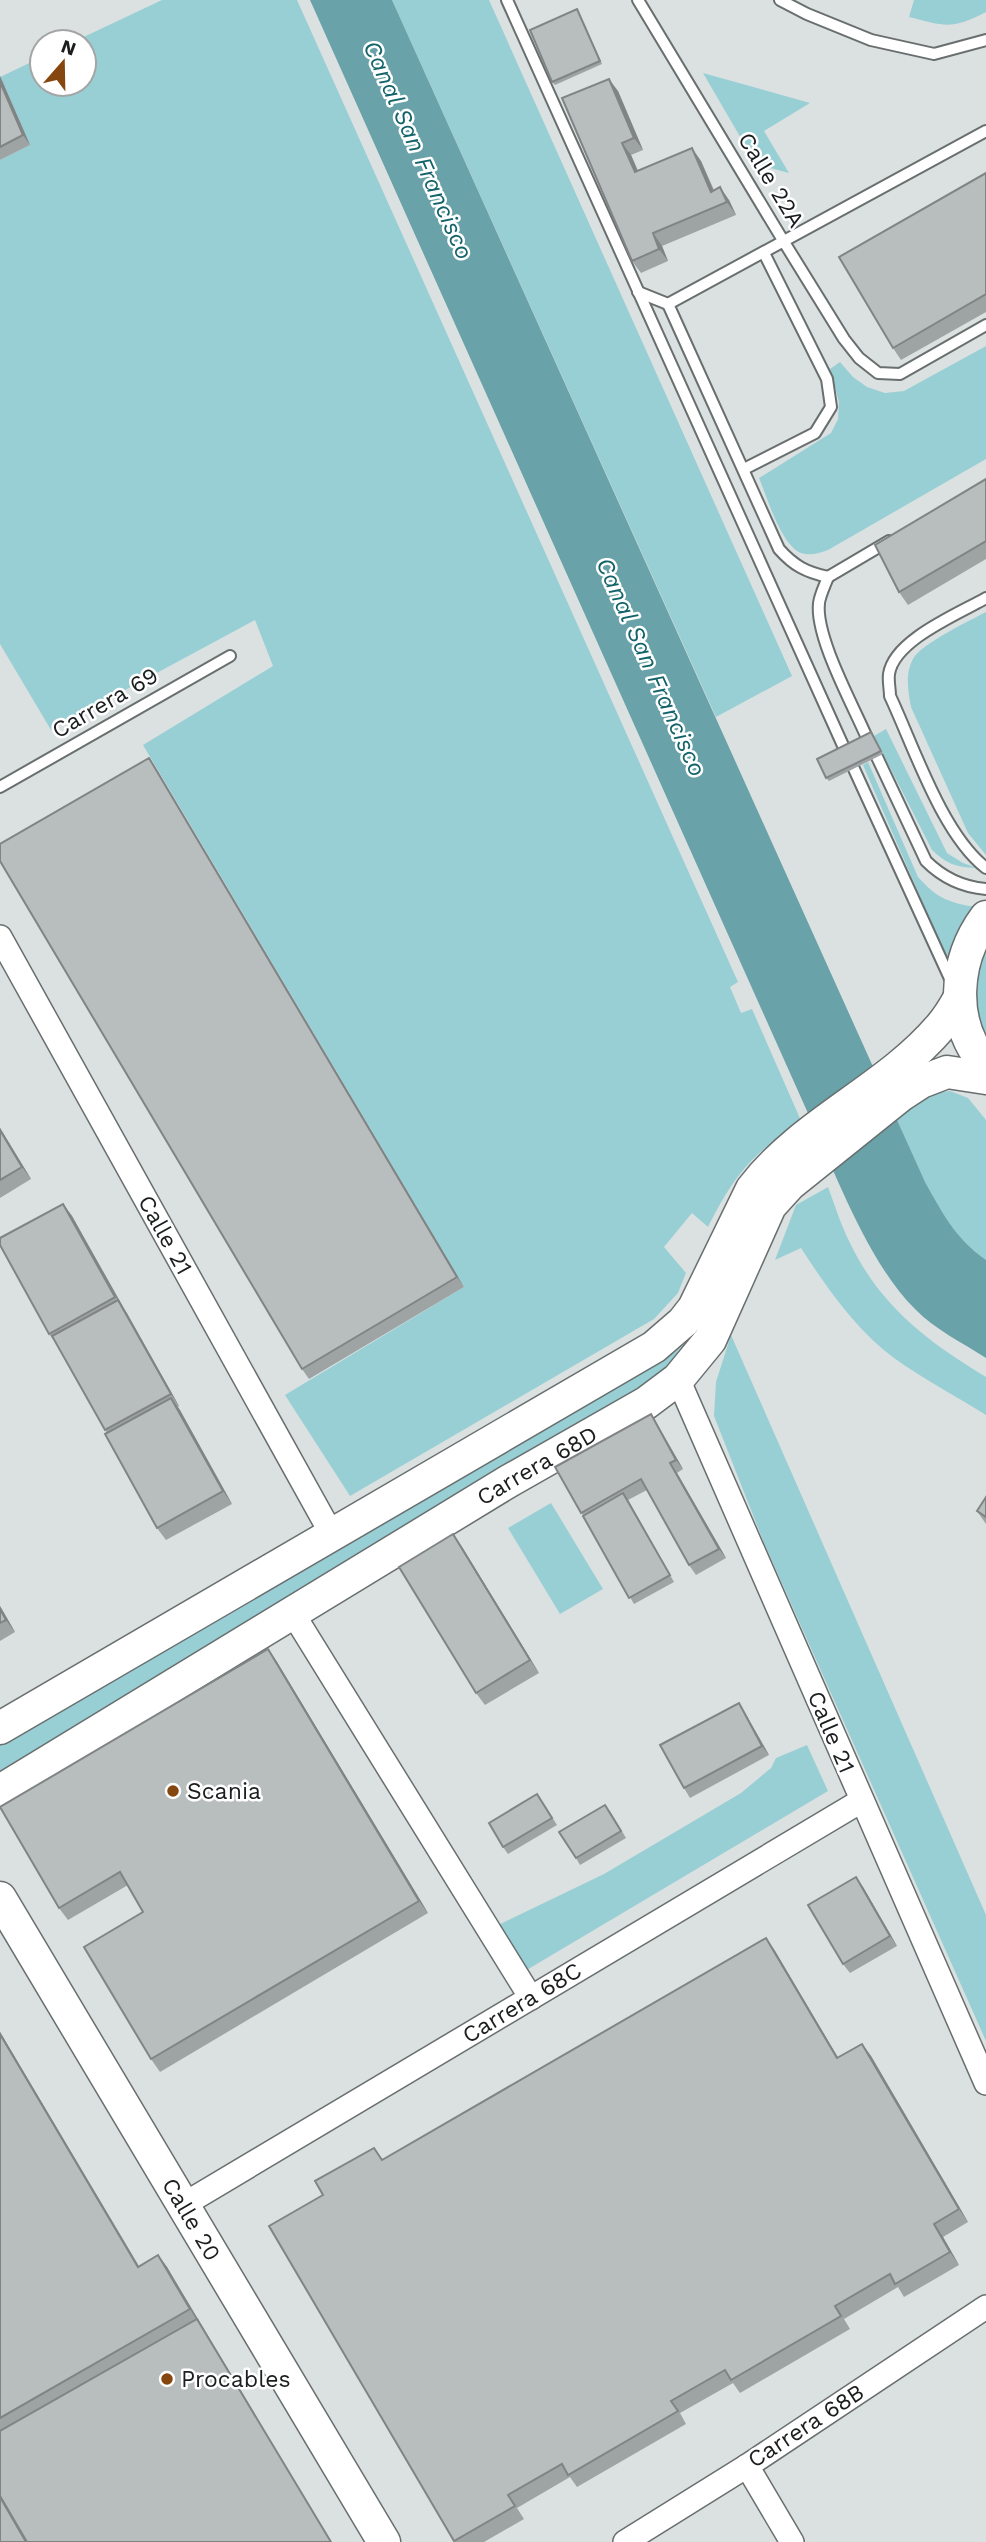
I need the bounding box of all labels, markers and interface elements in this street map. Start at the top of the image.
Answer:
north arrow [28,28,98,98]
text: N [58,34,79,61]
water label: Canal San Francisco [357,36,479,264]
street label: Calle 22A [732,128,810,232]
water label: Canal San Francisco [590,553,712,781]
street label: Carrera 69 [47,662,163,744]
street label: Calle 21 [132,1191,198,1279]
street label: Carrera 68D [472,1420,602,1511]
street label: Calle 21 [802,1687,860,1777]
place label: Scania [187,1778,261,1805]
marker: Scania [165,1783,181,1799]
street label: Carrera 68C [458,1957,586,2049]
street label: Calle 20 [156,2173,227,2266]
place label: Procables [181,2366,291,2393]
marker: Procables [159,2371,175,2387]
street label: Carrera 68B [743,2378,869,2474]

